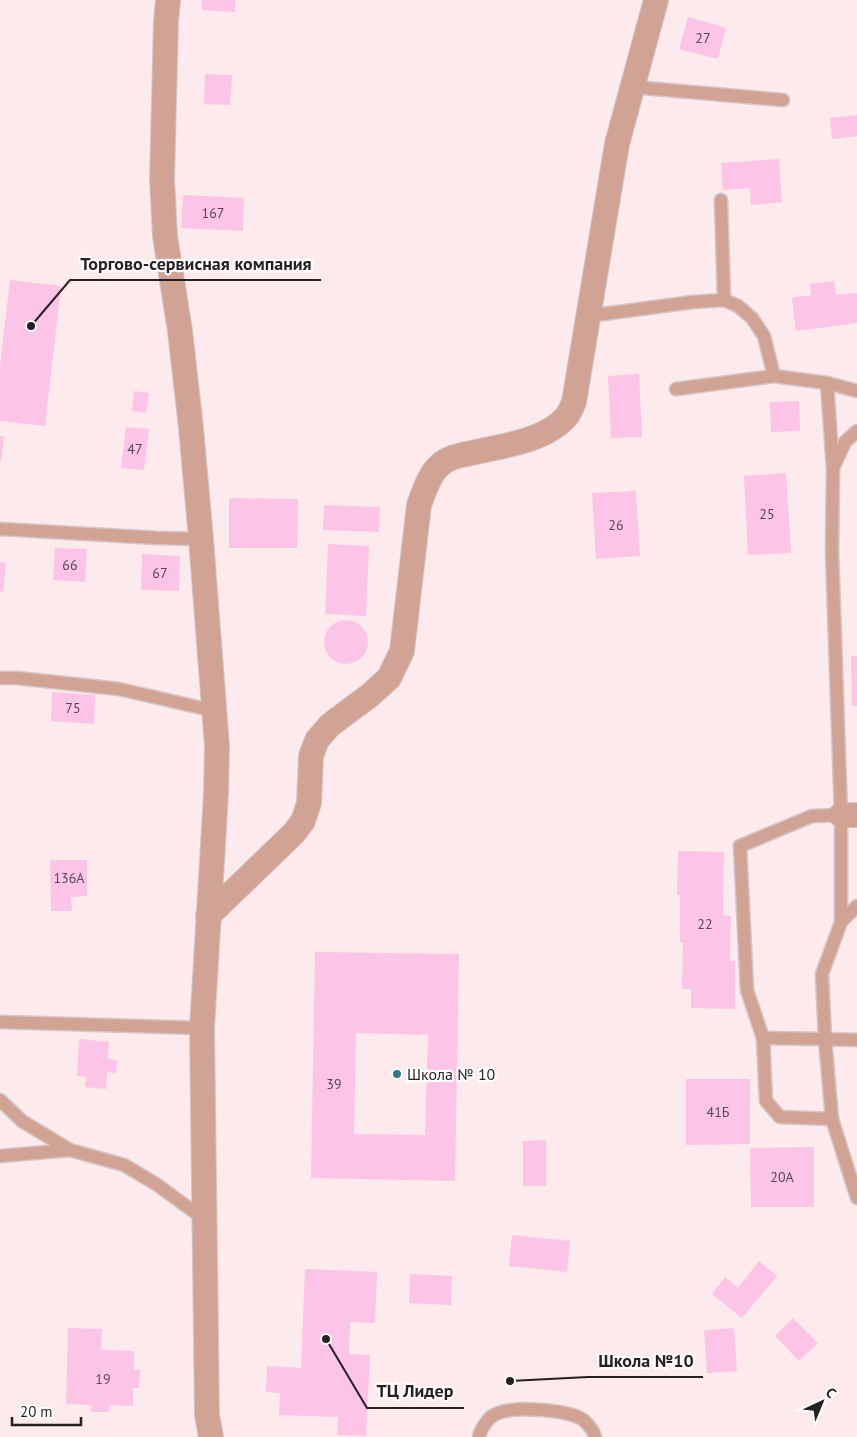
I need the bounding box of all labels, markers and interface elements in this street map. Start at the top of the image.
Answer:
house number: 27 [695,29,711,47]
house number: 167 [202,204,224,222]
callout: Торгово-сервисная компания [70,247,321,280]
text: Торгово-сервисная компания [80,252,312,275]
house number: 47 [127,440,143,458]
house number: 25 [759,505,775,523]
house number: 26 [608,516,624,534]
house number: 66 [62,556,78,574]
house number: 67 [152,564,168,582]
house number: 75 [65,699,81,717]
house number: 136А [53,869,85,887]
house number: 22 [697,915,713,933]
place label: Школа № 10 [407,1064,496,1084]
marker: Школа № 10 [391,1068,403,1080]
house number: 39 [326,1075,342,1093]
house number: 41Б [707,1103,730,1121]
house number: 20А [770,1168,795,1186]
callout: Школа №10 [588,1344,703,1377]
text: Школа №10 [598,1349,694,1372]
house number: 19 [95,1370,111,1388]
callout: ТЦ Лидер [367,1375,464,1408]
north arrow [797,1377,847,1427]
text: ТЦ Лидер [377,1379,454,1402]
text: С [822,1383,840,1402]
scale bar [12,1394,81,1426]
text: 20 m [20,1402,53,1421]

